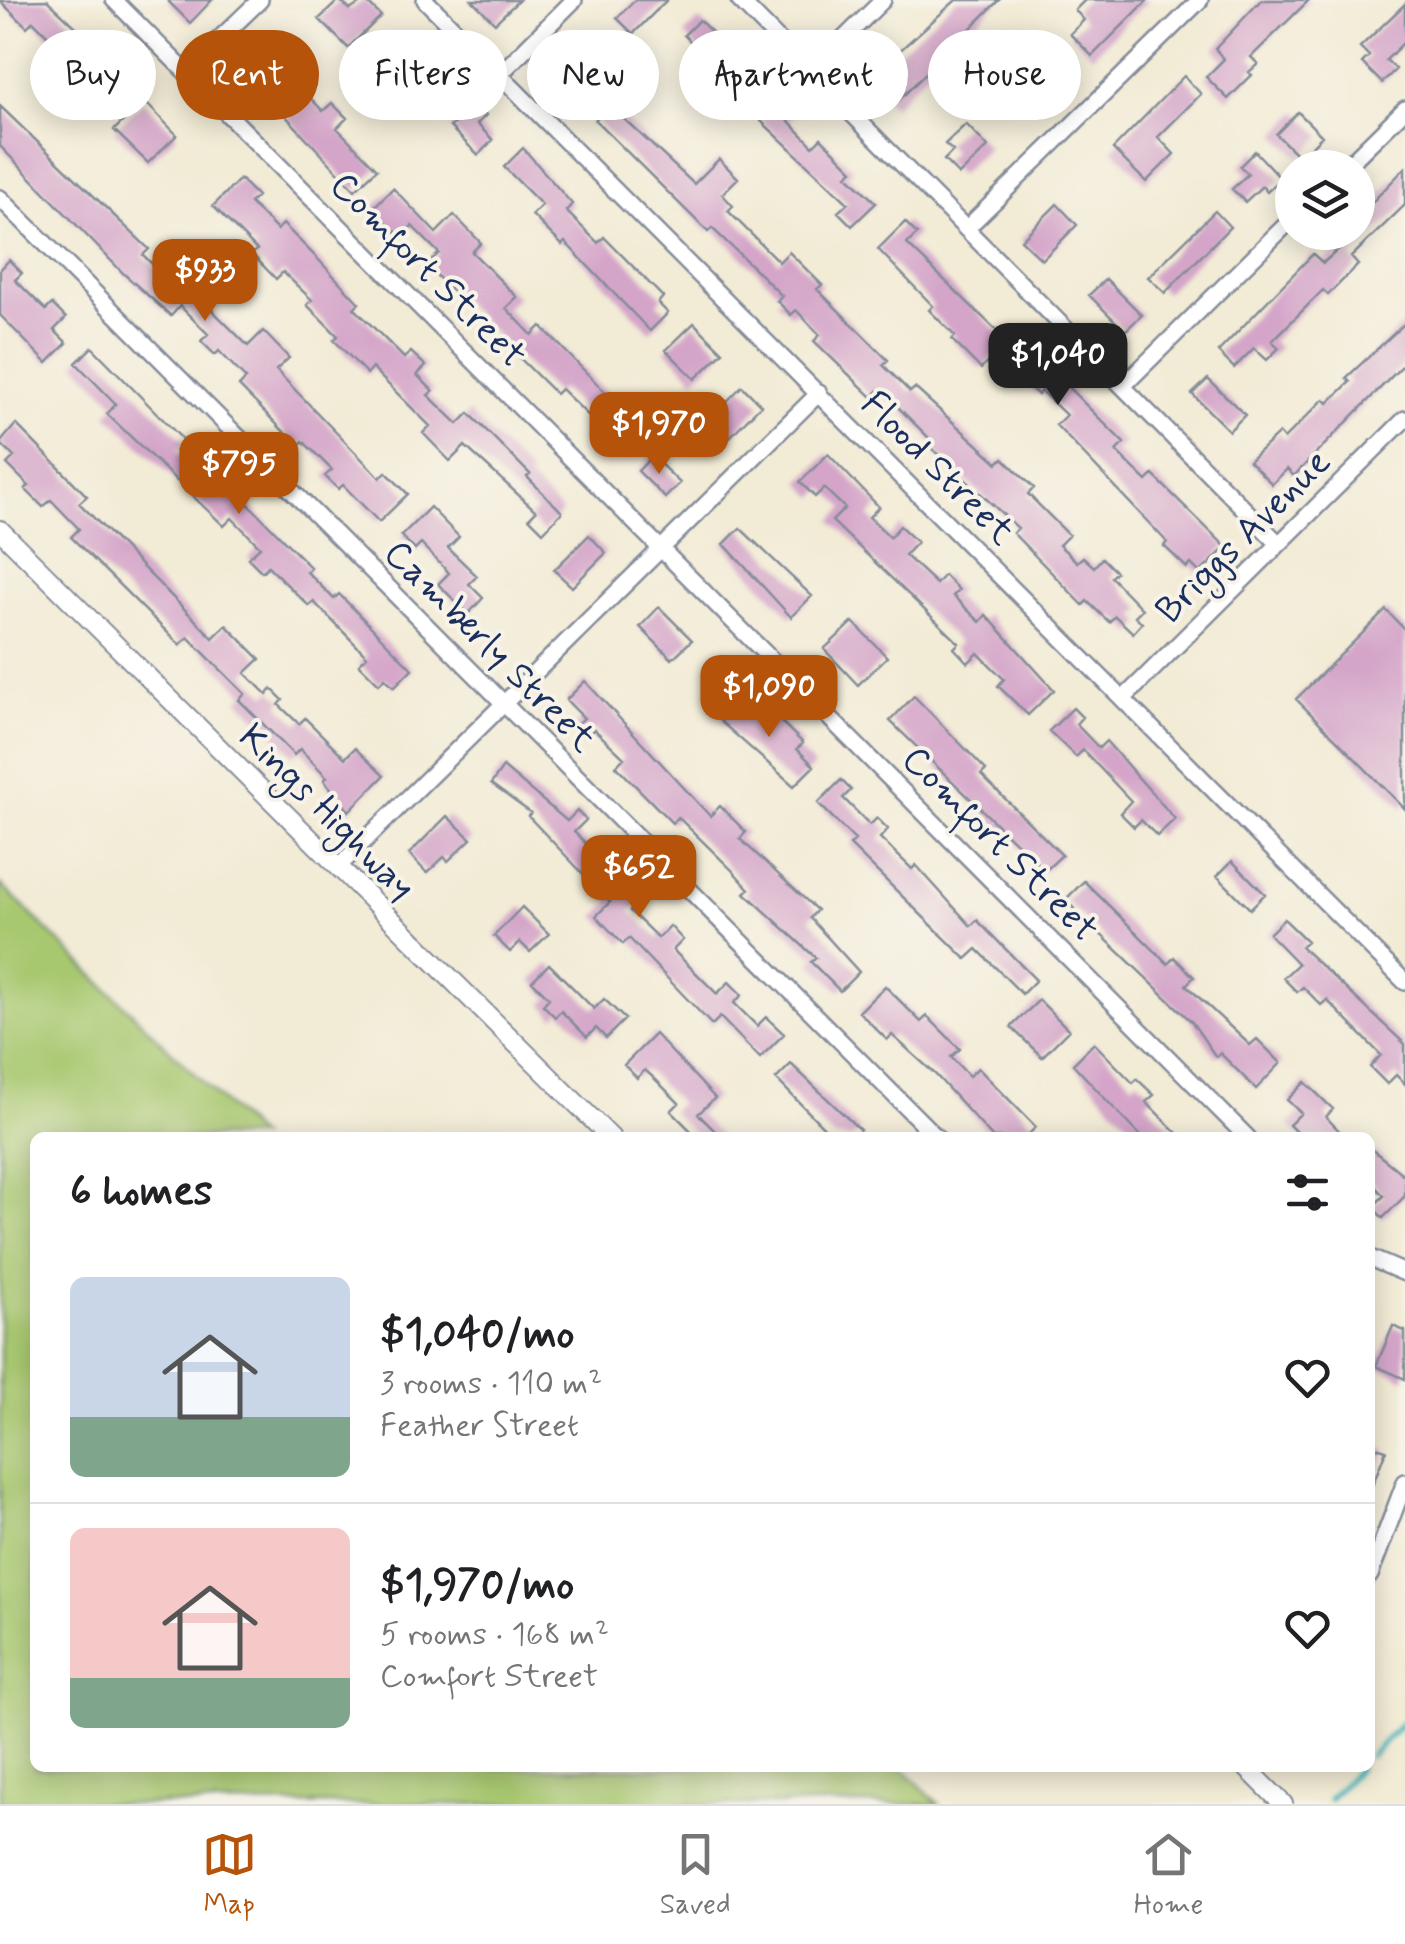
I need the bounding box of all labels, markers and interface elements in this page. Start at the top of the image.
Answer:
chip: Buy [30,30,156,120]
chip: Rent [176,30,319,120]
chip: Filters [339,30,507,120]
chip: New [527,30,659,120]
chip: Apartment [679,30,908,120]
chip: House [928,30,1081,120]
map controls [1275,150,1375,250]
button: layers [1275,150,1375,250]
street label: Comfort Street [316,162,536,382]
pin: $933 [146,239,264,324]
text: $933 [174,250,236,292]
pin: $1,040 [977,323,1139,408]
text: $1,040 [1010,334,1106,376]
street label: Flood Street [850,381,1025,556]
pin: $1,970 [578,392,740,477]
text: $1,970 [612,403,706,445]
pin: $795 [180,432,298,517]
street label: Briggs Avenue [1146,439,1345,638]
text: $795 [201,443,277,485]
street label: Camberly Street [372,530,606,764]
pin: $1,090 [688,655,850,740]
text: $1,090 [722,666,816,708]
street label: Kings Highway [224,714,425,915]
street label: Comfort Street [888,736,1108,956]
pin: $652 [580,835,698,920]
text: $652 [603,846,675,888]
text: 6 homes [70,1165,213,1220]
icon: filters [1280,1165,1335,1220]
text: $1,040/mo [380,1308,575,1363]
icon: home [150,1317,270,1437]
icon: heart [1280,1350,1335,1405]
text: 3 rooms · 110 m² [380,1363,602,1405]
text: Feather Street [380,1405,579,1447]
text: $1,970/mo [380,1559,574,1614]
icon: home [150,1568,270,1688]
icon: heart [1280,1601,1335,1656]
text: 5 rooms · 168 m² [380,1614,609,1656]
text: Comfort Street [380,1656,598,1698]
tab: Map [202,1827,257,1924]
tab: Saved [660,1827,731,1924]
tab: Home [1134,1827,1203,1924]

